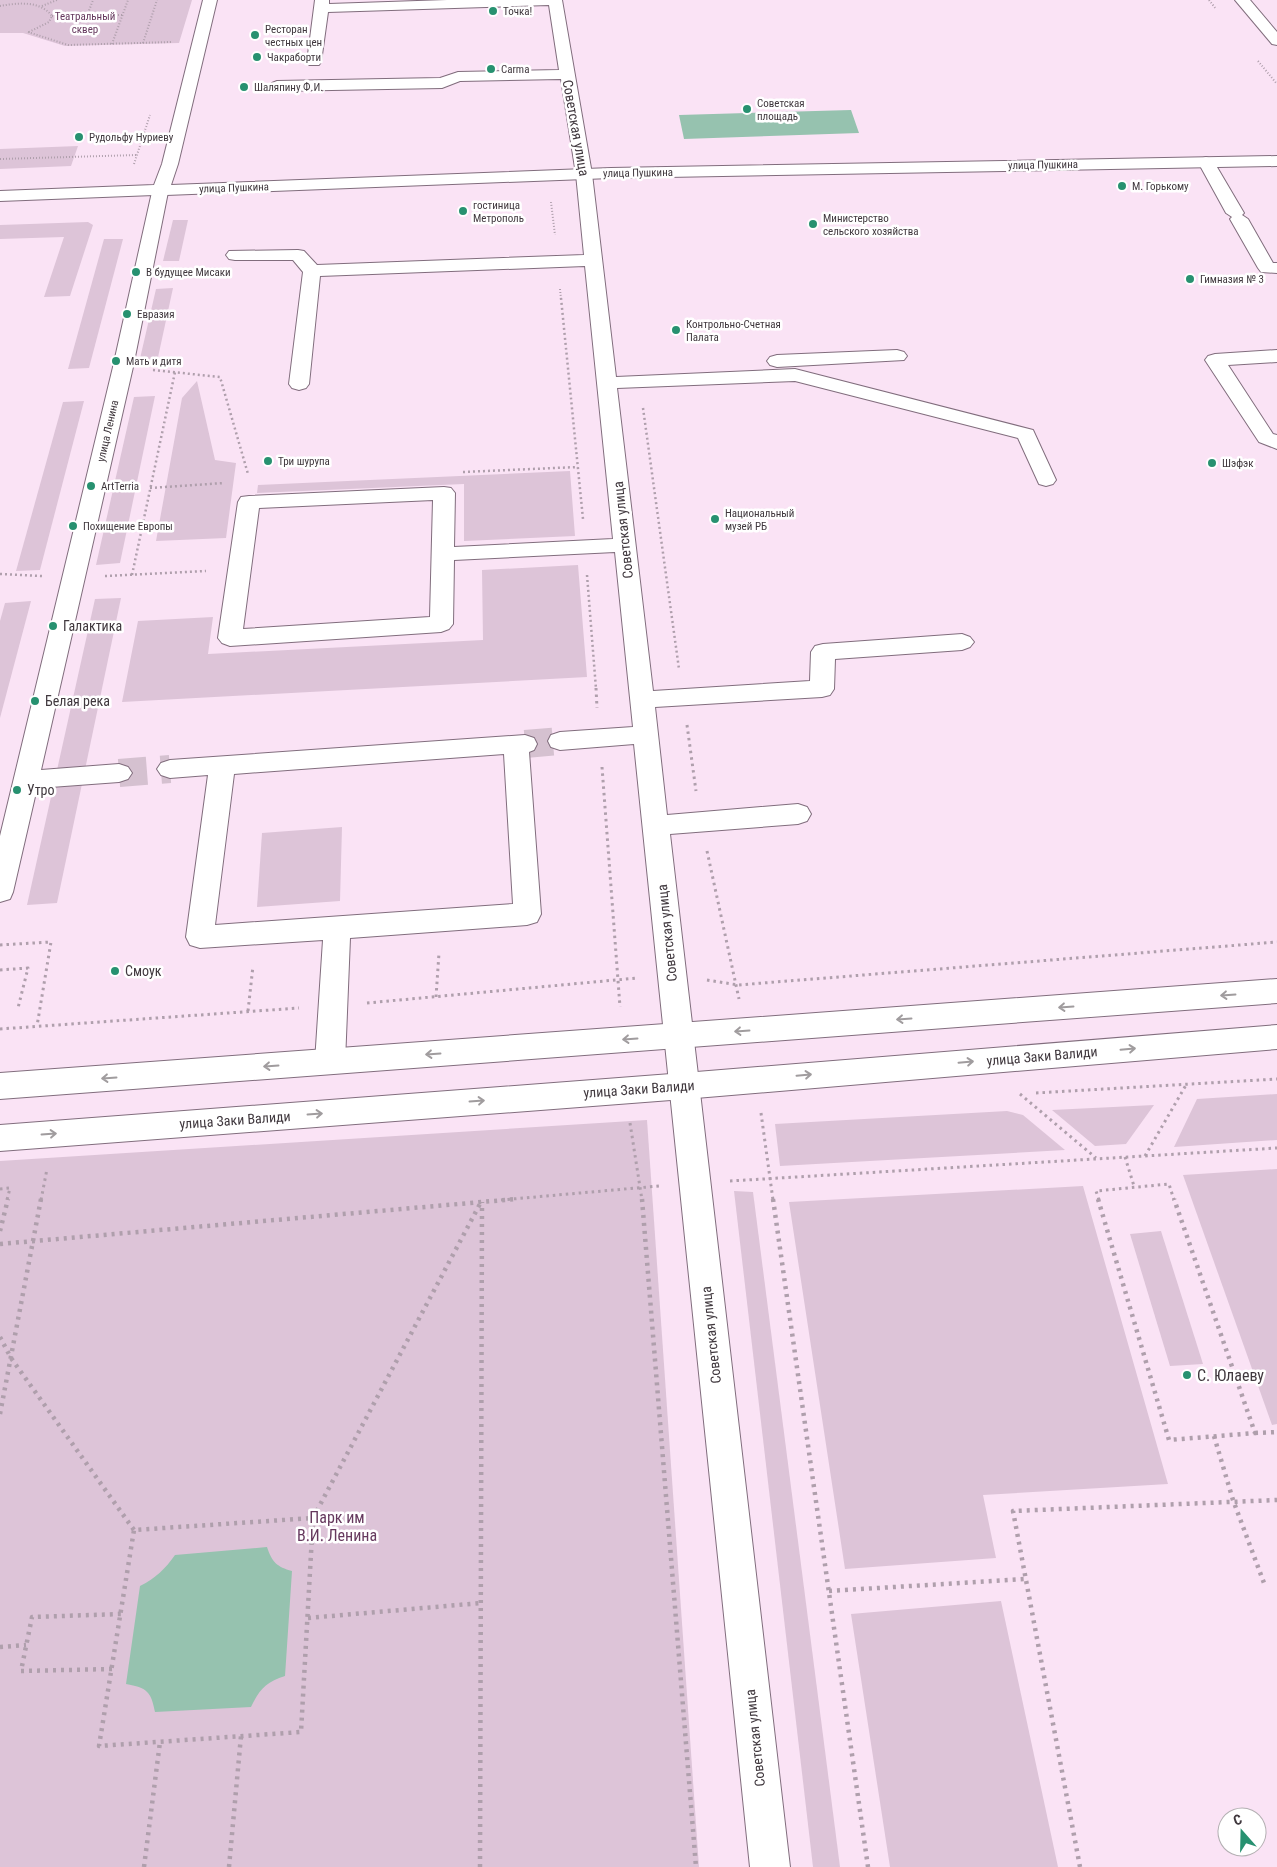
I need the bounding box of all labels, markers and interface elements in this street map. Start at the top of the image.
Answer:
marker: Точка! [487,5,499,17]
place label: Точка! [503,5,532,18]
park label: Театральный сквер [55,10,115,36]
place label: Ресторан честных цен [265,23,322,49]
marker: Ресторан честных цен [249,29,261,41]
marker: Чакраборти [251,51,263,63]
place label: Чакраборти [267,51,321,64]
marker: Carma [485,63,497,75]
place label: Carma [501,63,529,76]
street label: Советская улица [560,79,592,177]
marker: Шаляпину Ф.И. [238,81,250,93]
place label: Шаляпину Ф.И. [254,81,323,94]
place label: Советская площадь [757,97,805,123]
marker: Советская площадь [741,103,753,115]
marker: Рудольфу Нуриеву [73,131,85,143]
place label: Рудольфу Нуриеву [89,131,174,144]
street label: улица Пушкина [1008,158,1078,172]
street label: улица Пушкина [603,166,673,180]
street label: улица Пушкина [199,180,269,196]
marker: М. Горькому [1116,180,1128,192]
place label: М. Горькому [1132,180,1189,193]
place label: гостиница Метрополь [473,199,524,225]
marker: гостиница Метрополь [457,205,469,217]
place label: Министерство сельского хозяйства [823,212,919,238]
marker: Министерство сельского хозяйства [807,218,819,230]
marker: В будущее Мисаки [130,266,142,278]
place label: В будущее Мисаки [146,266,231,279]
marker: Гимназия № 3 [1184,273,1196,285]
place label: Гимназия № 3 [1200,273,1264,286]
marker: Евразия [121,308,133,320]
place label: Евразия [137,308,175,321]
place label: Контрольно-Счетная Палата [686,318,781,344]
marker: Контрольно-Счетная Палата [670,324,682,336]
marker: Мать и дитя [110,355,122,367]
place label: Мать и дитя [126,355,182,368]
street label: улица Ленина [95,399,121,463]
marker: Три шурупа [262,455,274,467]
place label: Три шурупа [278,455,330,468]
marker: Шэфэк [1206,457,1218,469]
place label: Шэфэк [1222,457,1254,470]
marker: ArtTerria [85,480,97,492]
place label: ArtTerria [101,480,139,493]
street label: Советская улица [610,481,636,579]
place label: Национальный музей РБ [725,507,794,533]
marker: Национальный музей РБ [709,513,721,525]
marker: Похищение Европы [67,520,79,532]
place label: Похищение Европы [83,520,173,533]
place label: Галактика [63,618,122,634]
marker: Галактика [47,620,59,632]
place label: Белая река [45,693,110,709]
marker: Белая река [29,695,41,707]
place label: Утро [27,782,55,798]
marker: Утро [11,784,23,796]
street label: Советская улица [654,884,680,982]
place label: Смоук [125,963,162,979]
marker: Смоук [109,965,121,977]
one-way arrow [1221,990,1237,1000]
one-way arrow [1059,1002,1075,1012]
one-way arrow [897,1014,913,1024]
one-way arrow [735,1027,751,1036]
one-way arrow [622,1035,638,1044]
street label: улица Заки Валиди [986,1043,1098,1069]
one-way arrow [1119,1044,1135,1054]
one-way arrow [425,1049,441,1059]
one-way arrow [957,1057,973,1067]
one-way arrow [263,1061,279,1071]
one-way arrow [795,1070,811,1079]
one-way arrow [101,1073,117,1083]
street label: улица Заки Валиди [583,1077,695,1101]
one-way arrow [469,1097,485,1106]
street label: улица Заки Валиди [179,1108,291,1132]
one-way arrow [307,1109,323,1118]
one-way arrow [40,1129,56,1139]
street label: Советская улица [698,1286,724,1384]
place label: С. Юлаеву [1197,1366,1264,1385]
marker: С. Юлаеву [1181,1369,1193,1381]
park label: Парк им В.И. Ленина [297,1508,377,1545]
street label: Советская улица [742,1689,768,1787]
north arrow [1217,1807,1267,1857]
text: С [1231,1811,1244,1829]

